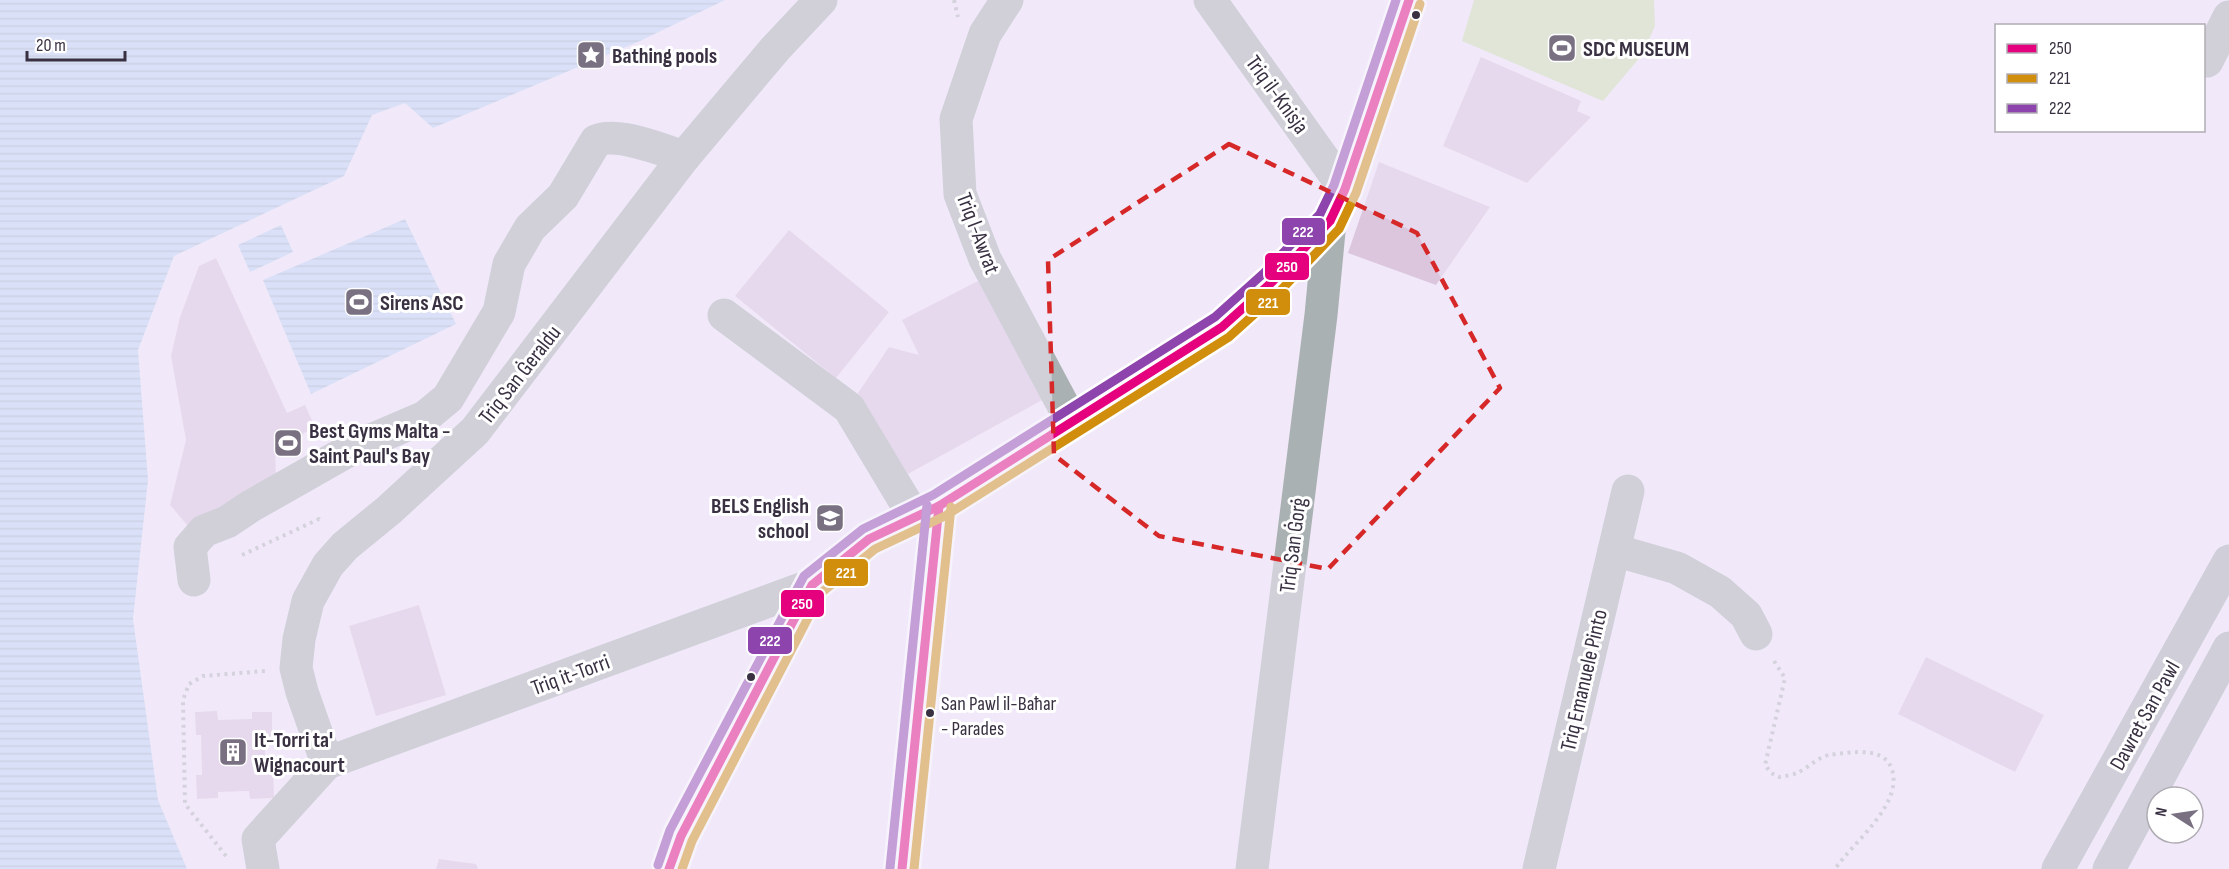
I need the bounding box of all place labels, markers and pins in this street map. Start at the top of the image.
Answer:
unlabelled marker [1410,9,1422,21]
sports icon: SDC MUSEUM [1546,32,1578,64]
place label: SDC MUSEUM [1583,36,1689,63]
place icon: Bathing pools [575,39,607,71]
place label: Bathing pools [612,43,717,70]
sports icon: Sirens ASC [343,286,375,318]
place label: Sirens ASC [380,290,464,317]
place label: Best Gyms Malta - Saint Paul's Bay [309,418,450,470]
sports icon: Best Gyms Malta - Saint Paul's Bay [272,427,304,459]
place label: BELS English school [711,493,809,545]
school or university icon: BELS English school [814,502,846,534]
unlabelled marker [745,671,757,683]
place label: San Pawl il-Baħar - Parades [941,692,1057,741]
marker: San Pawl il-Baħar - Parades [924,707,936,719]
place label: It-Torri ta' Wignacourt [254,727,345,779]
building icon: It-Torri ta' Wignacourt [217,736,249,768]

